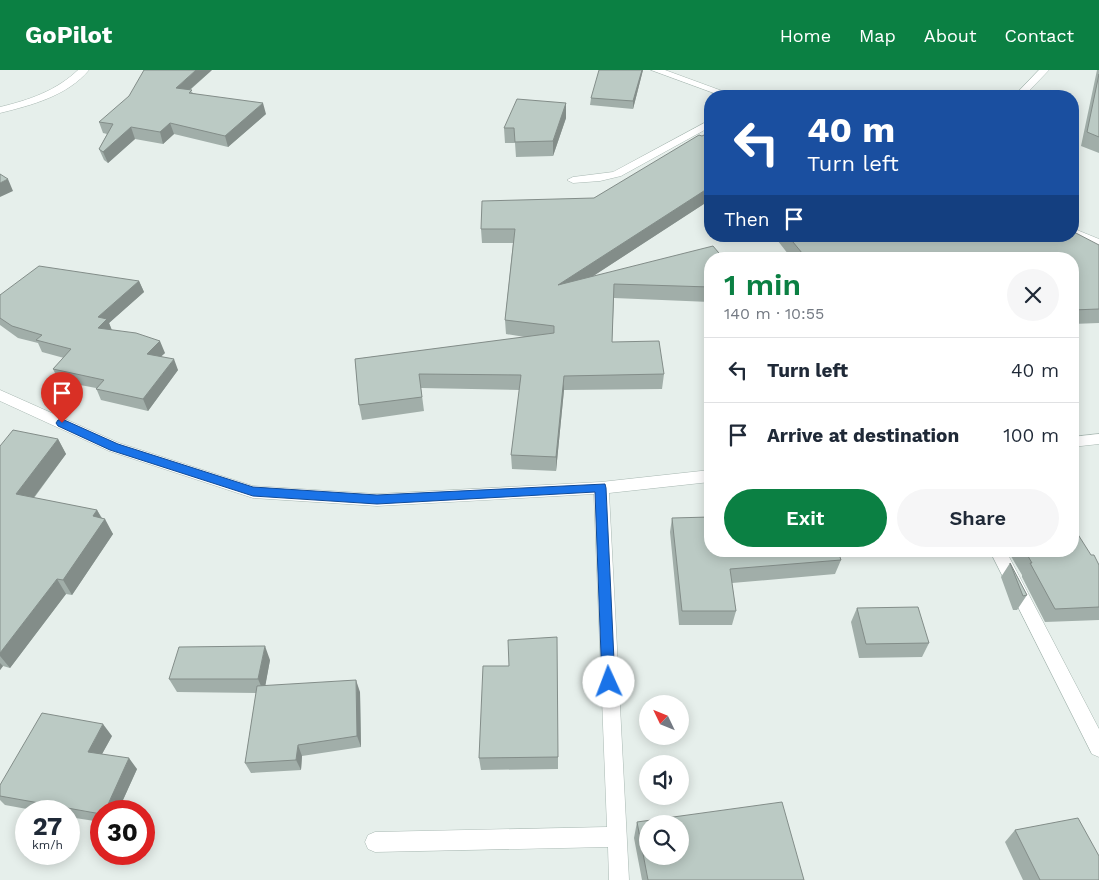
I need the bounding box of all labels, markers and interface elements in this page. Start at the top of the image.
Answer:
text: GoPilot [25,21,112,49]
text: Home [780,25,831,46]
text: Map [859,25,896,46]
text: About [924,25,976,46]
text: Contact [1004,25,1074,46]
text: 40 m [807,109,895,151]
icon: left [724,110,789,175]
text: Turn left [807,151,899,176]
icon: arrive [780,205,808,233]
text: Then [724,208,770,231]
text: 1 min [724,267,801,302]
button: close [1007,269,1059,321]
text: 140 m · 10:55 [724,304,824,323]
icon: left [724,356,752,384]
text: Turn left [767,359,848,382]
text: 40 m [1011,359,1059,382]
pin [41,372,83,423]
icon: arrive [48,379,76,407]
icon: arrive [724,421,752,449]
text: Arrive at destination [767,424,959,447]
text: 100 m [1003,424,1059,447]
button: Exit [724,489,887,547]
button: Share [897,489,1059,547]
position arrow [582,655,634,707]
north arrow [639,695,689,745]
map controls [639,695,689,865]
button: sound [639,755,689,805]
speed limit sign: 30 [90,800,155,865]
text: 27 [33,812,62,841]
button: search [639,815,689,865]
text: km/h [32,838,63,852]

